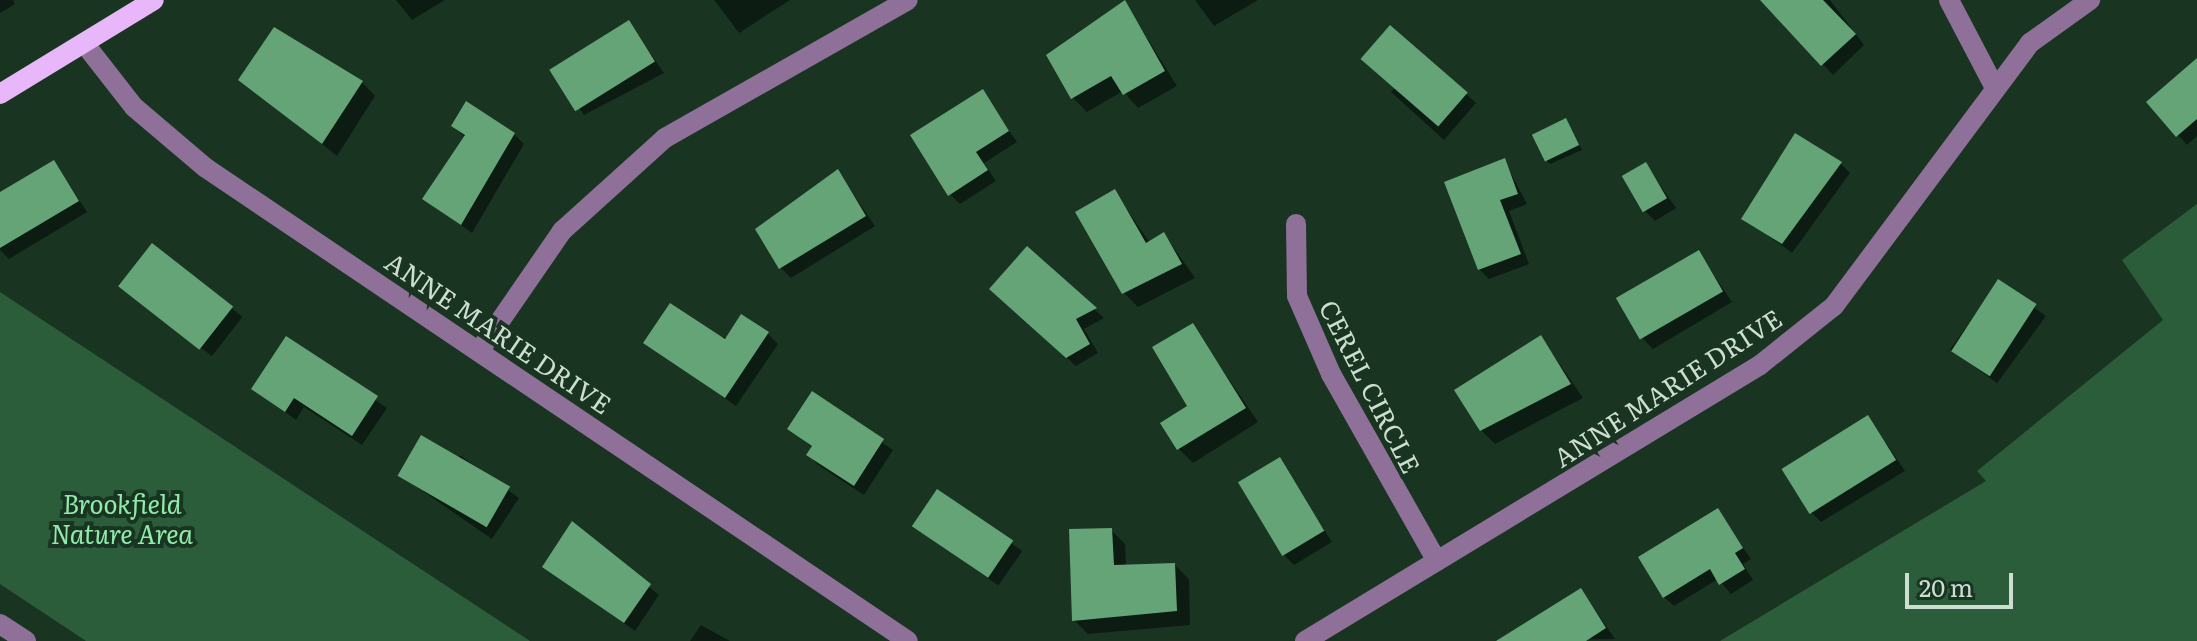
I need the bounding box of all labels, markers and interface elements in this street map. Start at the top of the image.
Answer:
street label: ANNE MARIE DRIVE [380,245,618,419]
street label: CEREL CIRCLE [1314,294,1428,478]
street label: ANNE MARIE DRIVE [1547,302,1787,472]
park label: Brookfield Nature Area [51,487,193,548]
scale bar [1909,557,2017,607]
text: 20 m [1919,569,1973,604]

